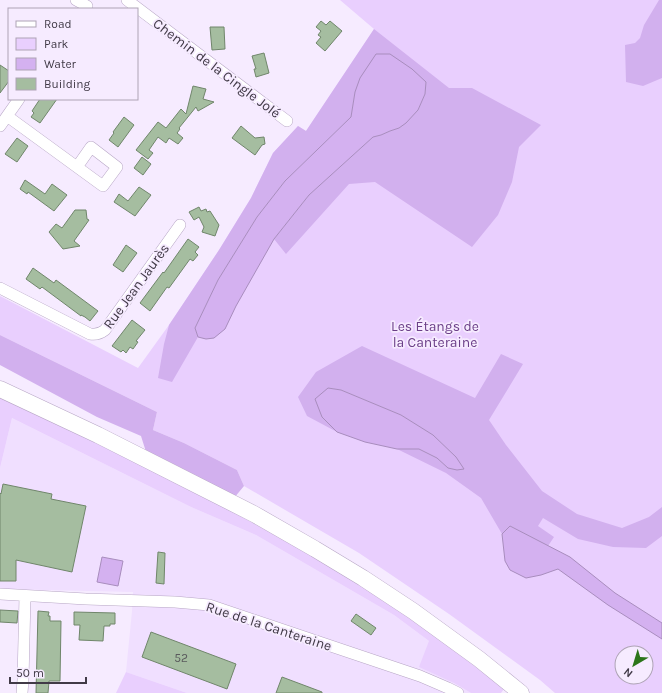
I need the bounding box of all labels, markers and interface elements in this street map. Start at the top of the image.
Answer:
legend [8,8,138,100]
street label: Chemin de la Cingle Jolé [150,15,284,122]
text: Road [44,17,72,31]
text: Park [44,37,69,51]
text: Water [44,57,77,71]
text: Building [44,77,91,91]
street label: Rue Jean Jaurès [100,240,173,332]
park label: Les Étangs de la Canteraine [391,317,479,351]
street label: Rue de la Canteraine [204,598,334,655]
north arrow [614,645,654,685]
house number: 52 [174,651,188,665]
scale bar [10,659,86,685]
text: N [621,665,635,680]
text: 50 m [16,666,44,680]

